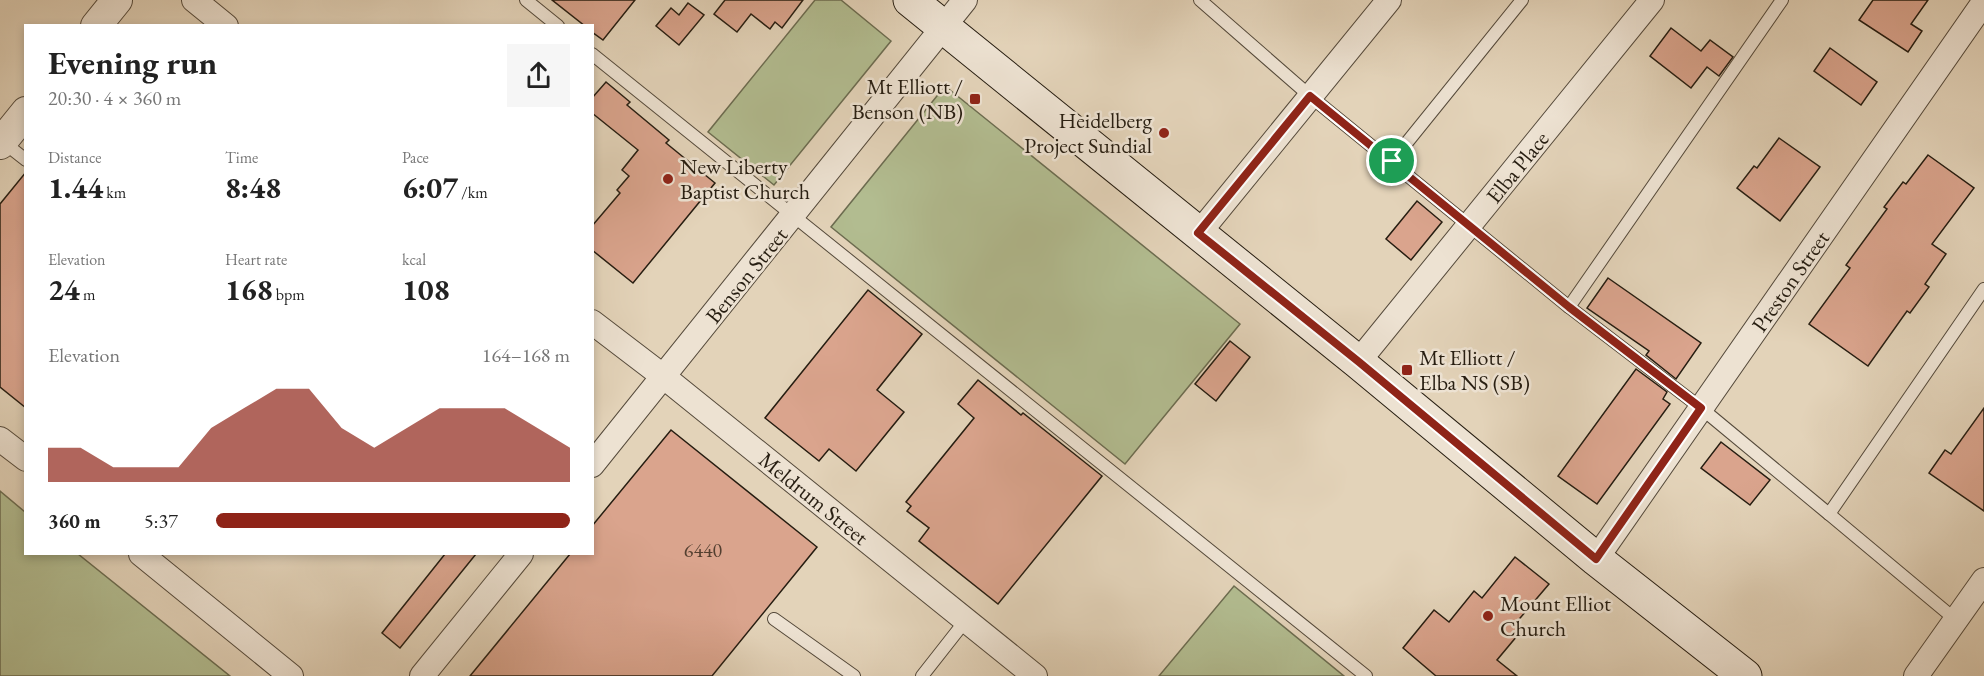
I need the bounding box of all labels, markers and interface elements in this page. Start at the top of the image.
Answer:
text: Evening run [48,41,217,84]
button: share [507,44,570,107]
place label: Mt Elliott / Benson (NB) [852,72,963,126]
text: 20:30 · 4 × 360 m [48,85,181,111]
marker: Mt Elliott / Benson (NB) [968,92,982,106]
place label: Heidelberg Project Sundial [1024,106,1152,160]
street label: Elba Place [1479,125,1556,209]
marker: Heidelberg Project Sundial [1157,126,1171,140]
pin [1366,135,1417,186]
icon: arrive [1375,144,1408,177]
text: Distance [48,147,101,168]
text: Time [225,147,258,168]
text: Pace [402,147,429,168]
place label: New Liberty Baptist Church [680,152,810,206]
text: 1.44 [48,168,103,207]
text: 8:48 [225,168,281,207]
text: 6:07 [402,168,458,207]
marker: New Liberty Baptist Church [661,172,675,186]
text: km [103,182,126,203]
text: /km [458,182,488,203]
street label: Benson Street [699,221,794,329]
street label: Preston Street [1745,225,1836,338]
text: Elevation [48,249,106,270]
text: Heart rate [225,249,287,270]
text: kcal [402,249,426,270]
text: 24 [48,270,80,309]
text: 168 [225,270,273,309]
text: 108 [402,270,450,309]
text: m [80,284,95,305]
text: bpm [273,284,305,305]
text: Elevation [48,342,120,368]
text: 164–168 m [482,342,570,368]
place label: Mt Elliott / Elba NS (SB) [1419,343,1530,397]
marker: Mt Elliott / Elba NS (SB) [1400,363,1414,377]
street label: Meldrum Street [753,445,875,552]
text: 360 m [48,508,101,534]
text: 5:37 [144,508,178,534]
house number: 6440 [684,537,723,563]
place label: Mount Elliot Church [1500,589,1611,643]
marker: Mount Elliot Church [1481,609,1495,623]

